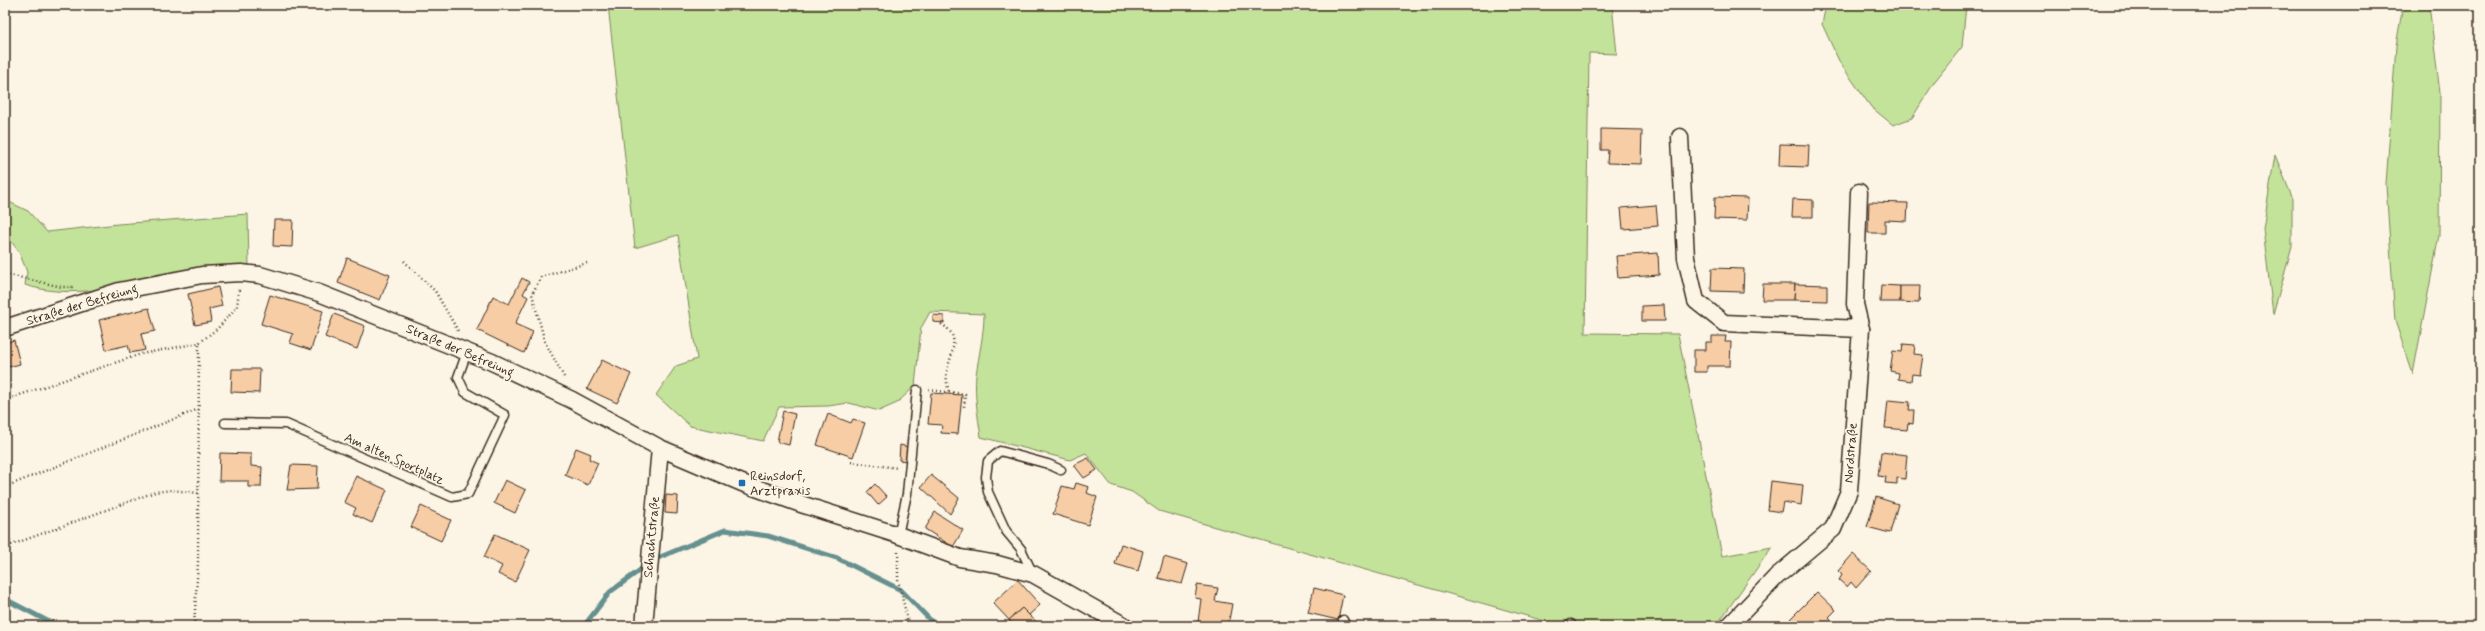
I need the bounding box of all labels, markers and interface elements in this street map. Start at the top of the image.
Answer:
street label: Straße der Befreiung [24,280,140,332]
street label: Straße der Befreiung [403,321,517,383]
street label: Nordstraße [1840,422,1862,484]
street label: Am alten Sportplatz [341,429,447,489]
place label: Reinsdorf, Arztpraxis [750,468,811,500]
marker: Reinsdorf, Arztpraxis [737,478,747,488]
street label: Schachtstraße [640,496,664,578]

